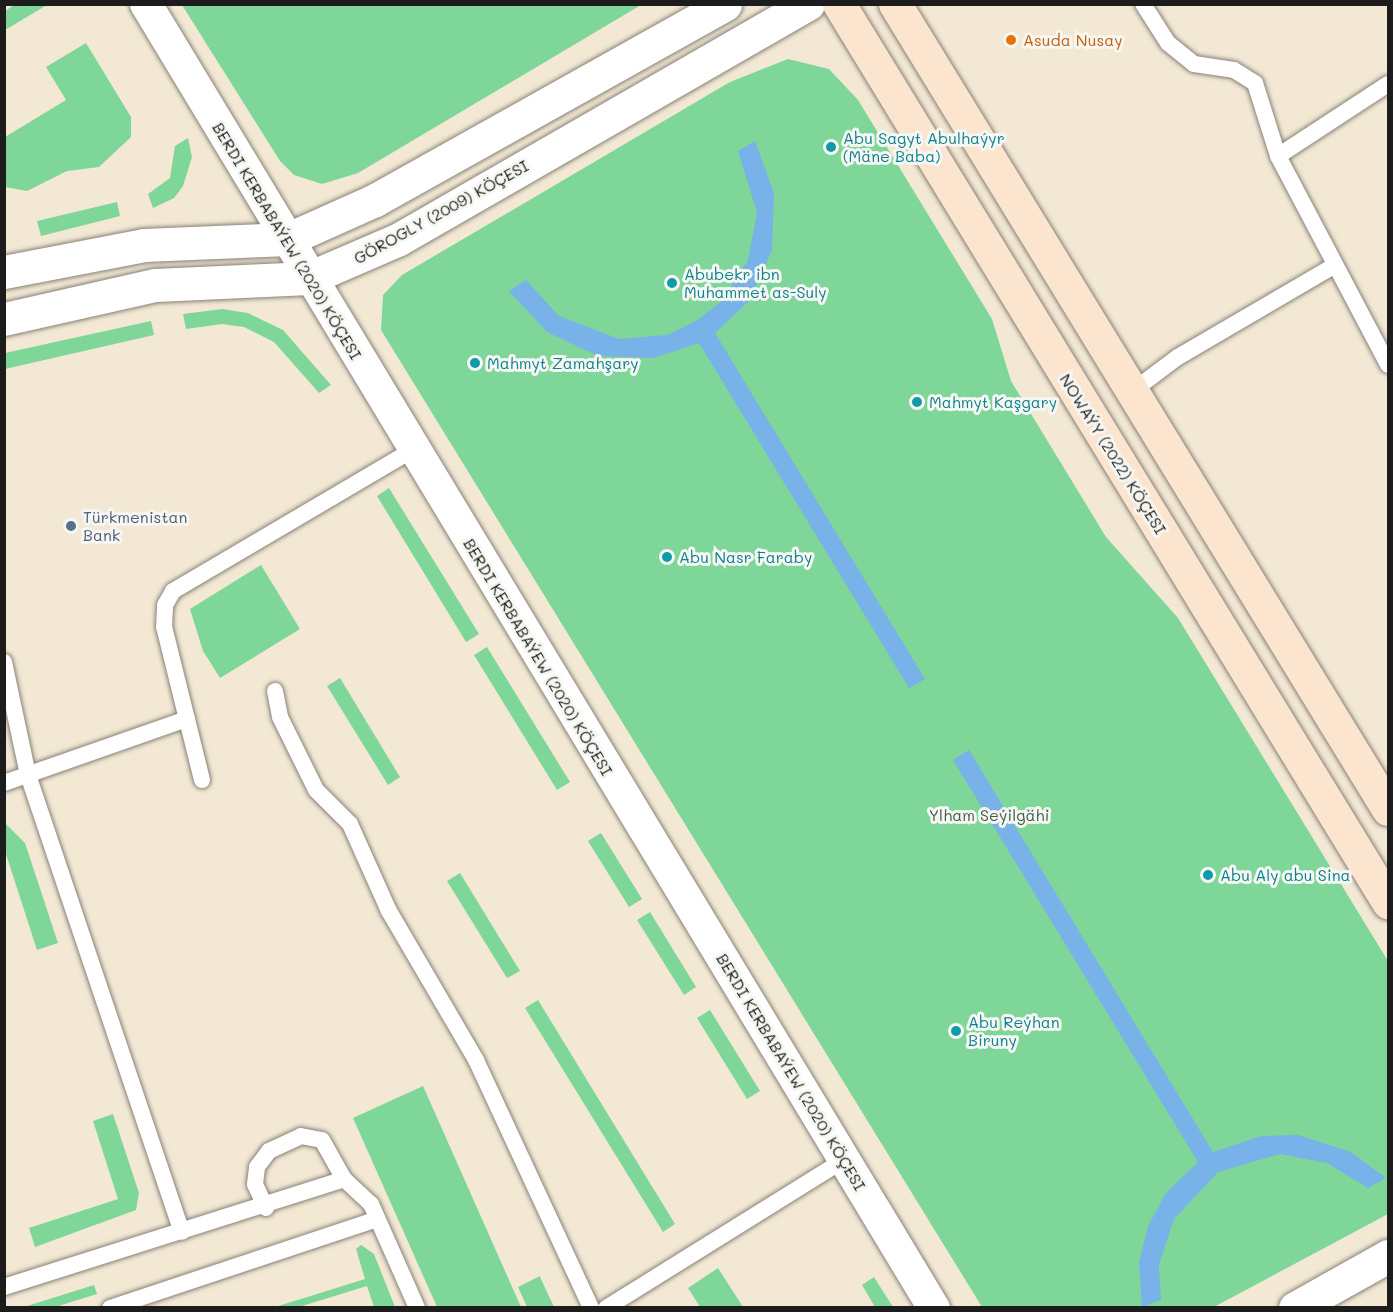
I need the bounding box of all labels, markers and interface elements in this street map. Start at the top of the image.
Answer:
place label: Asuda Nusay [1023,30,1122,50]
marker: Asuda Nusay [1004,33,1018,47]
street label: BERDI KERBABAÝEW (2020) KÖÇESI [208,119,366,363]
place label: Abu Sagyt Abulhaýyr (Mäne Baba) [843,128,1005,166]
marker: Abu Sagyt Abulhaýyr (Mäne Baba) [824,140,838,154]
street label: GÖROGLY (2009) KÖÇESI [350,156,532,268]
place label: Abubekr ibn Muhammet as-Suly [684,264,827,302]
marker: Abubekr ibn Muhammet as-Suly [665,276,679,290]
place label: Mahmyt Zamahşary [487,353,639,373]
marker: Mahmyt Zamahşary [468,356,482,370]
street label: NOWAÝY (2022) KÖÇESI [1056,370,1170,538]
place label: Mahmyt Kaşgary [929,392,1057,412]
marker: Mahmyt Kaşgary [910,395,924,409]
place label: Türkmenistan Bank [83,507,187,545]
marker: Türkmenistan Bank [64,519,78,533]
street label: BERDI KERBABAÝEW (2020) KÖÇESI [459,535,617,779]
place label: Abu Nasr Faraby [679,547,812,567]
marker: Abu Nasr Faraby [660,550,674,564]
park label: Ylham Seýilgähi [929,805,1049,825]
place label: Abu Aly abu Sina [1220,865,1350,885]
marker: Abu Aly abu Sina [1201,868,1215,882]
street label: BERDI KERBABAÝEW (2020) KÖÇESI [712,950,870,1194]
place label: Abu Reýhan Biruny [968,1012,1060,1050]
marker: Abu Reýhan Biruny [949,1024,963,1038]

